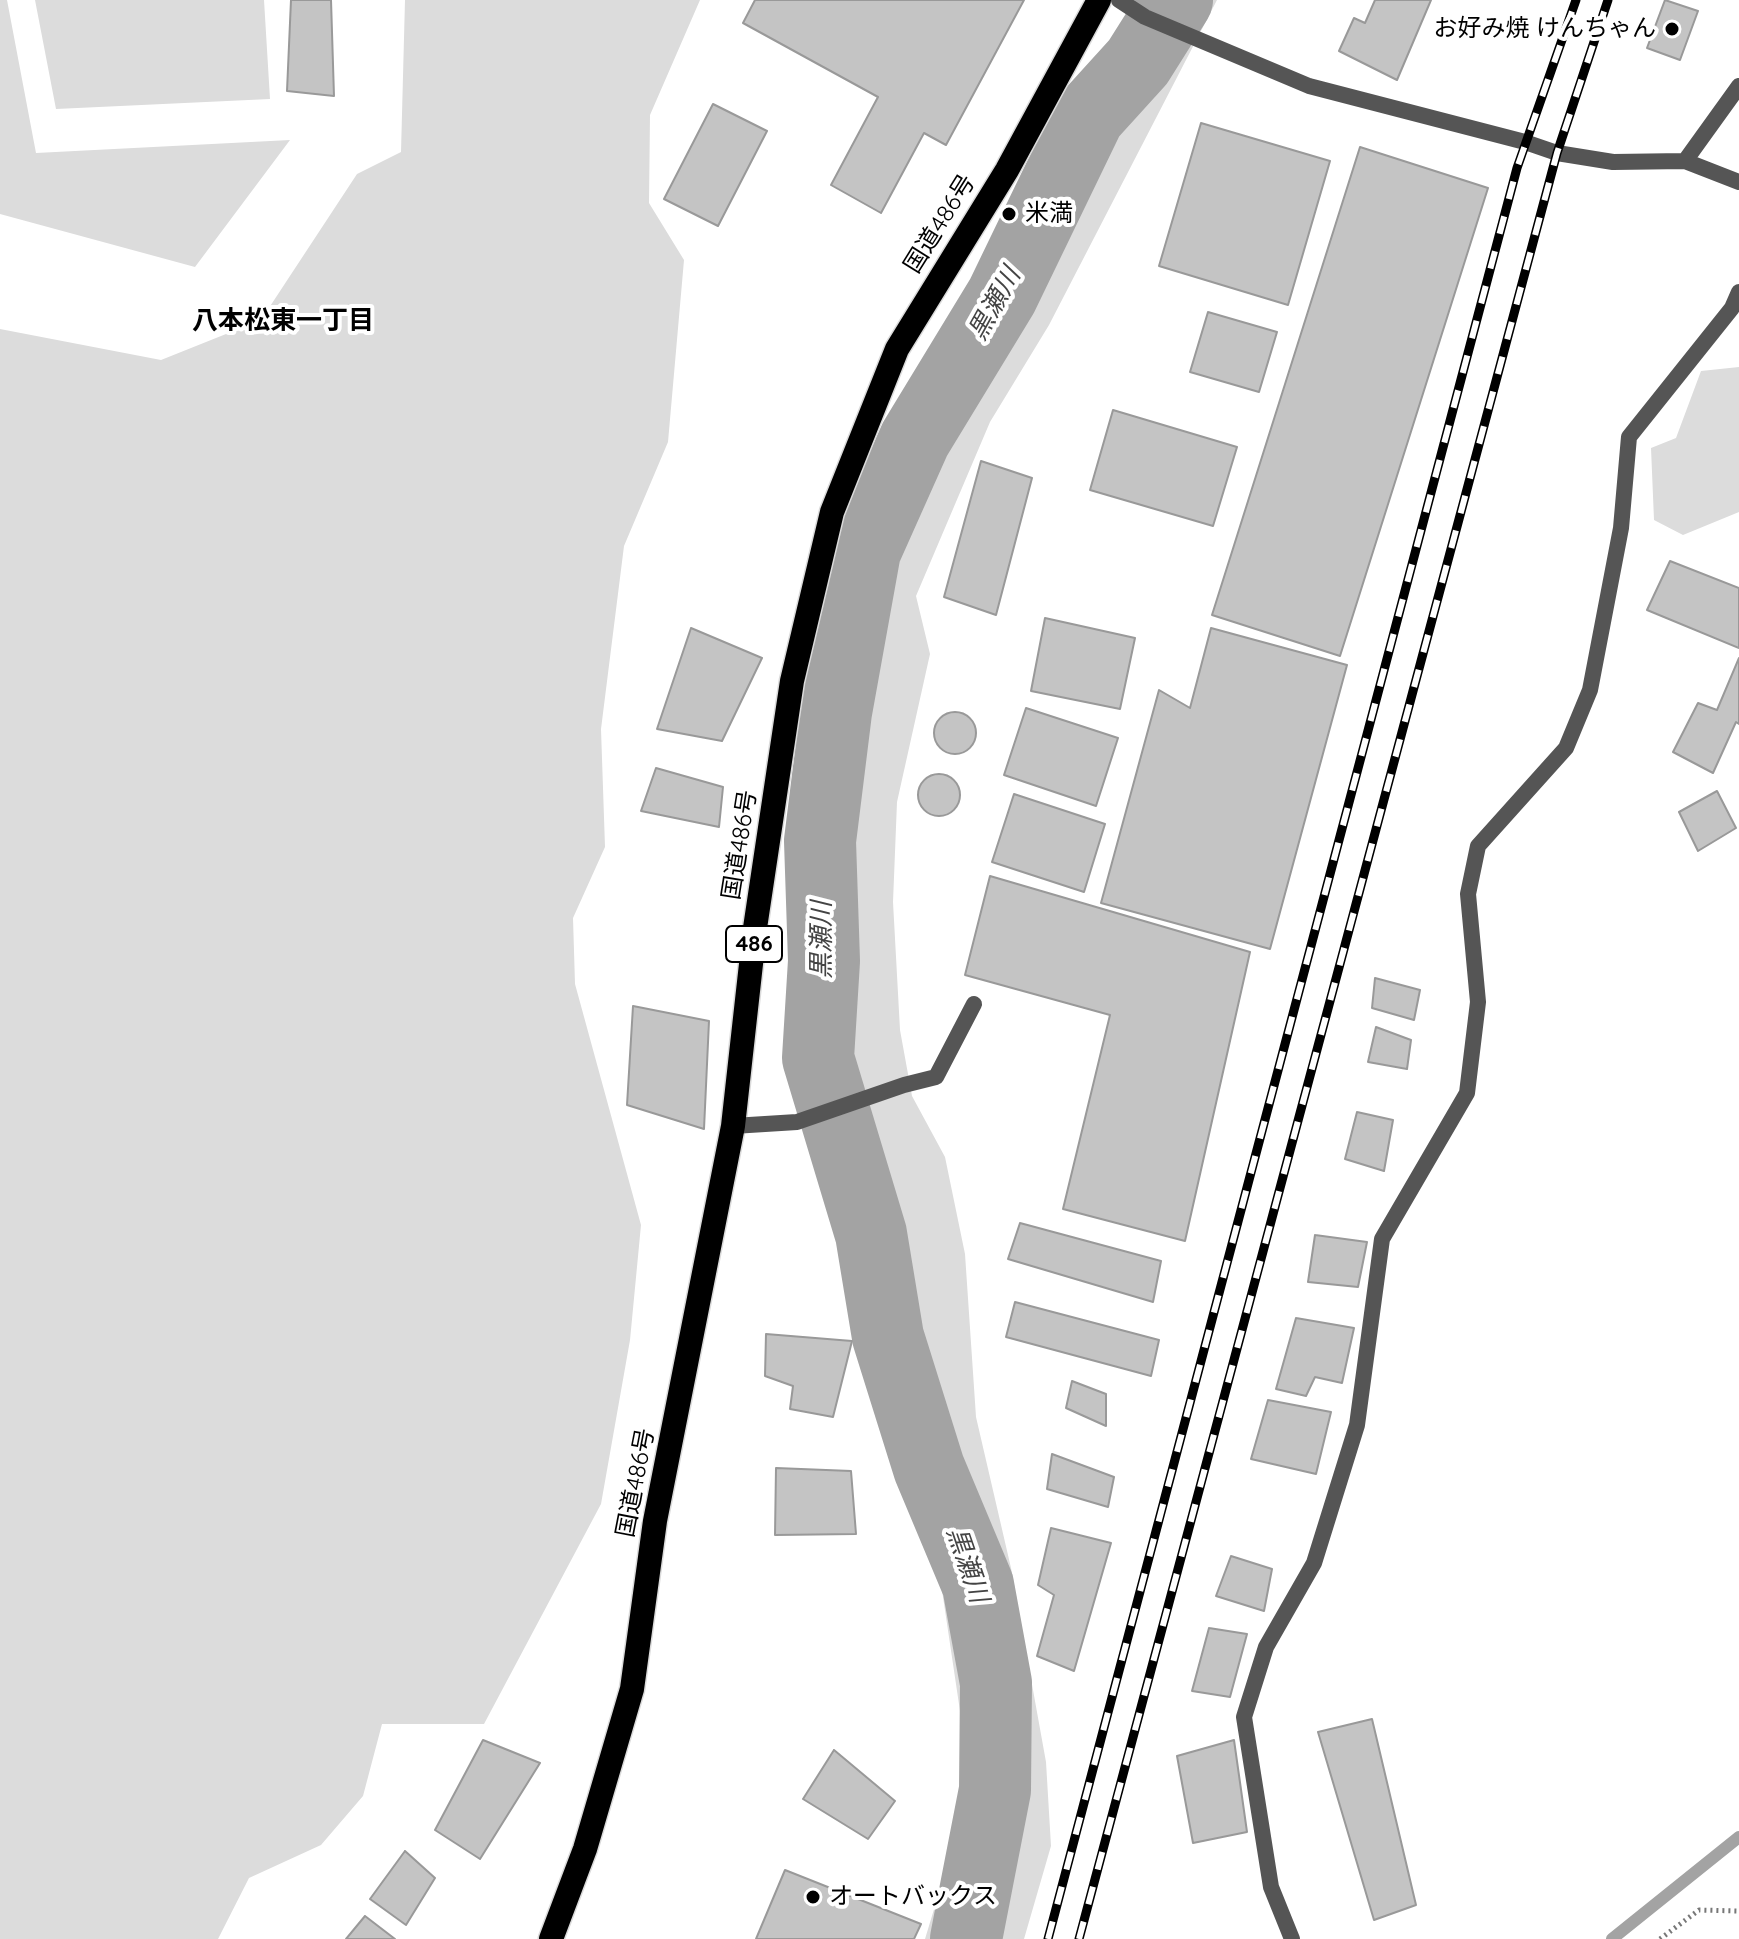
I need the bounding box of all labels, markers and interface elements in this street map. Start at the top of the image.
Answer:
place label: お好み焼 けんちゃん [1433,15,1656,43]
marker: お好み焼 けんちゃん [1663,20,1681,38]
street label: 国道486号 [899,170,981,278]
place label: 米満 [1025,200,1073,228]
marker: 米満 [1000,205,1018,223]
water label: 黒瀬川 [962,262,1028,346]
district label: 八本松東一丁目 [192,305,374,337]
street label: 国道486号 [717,788,763,902]
water label: 黒瀬川 [806,901,838,979]
road number: 486 [726,926,782,962]
street label: 国道486号 [611,1426,661,1540]
water label: 黒瀬川 [940,1523,994,1607]
place label: オートバックス [829,1883,997,1911]
marker: オートバックス [804,1888,822,1906]

